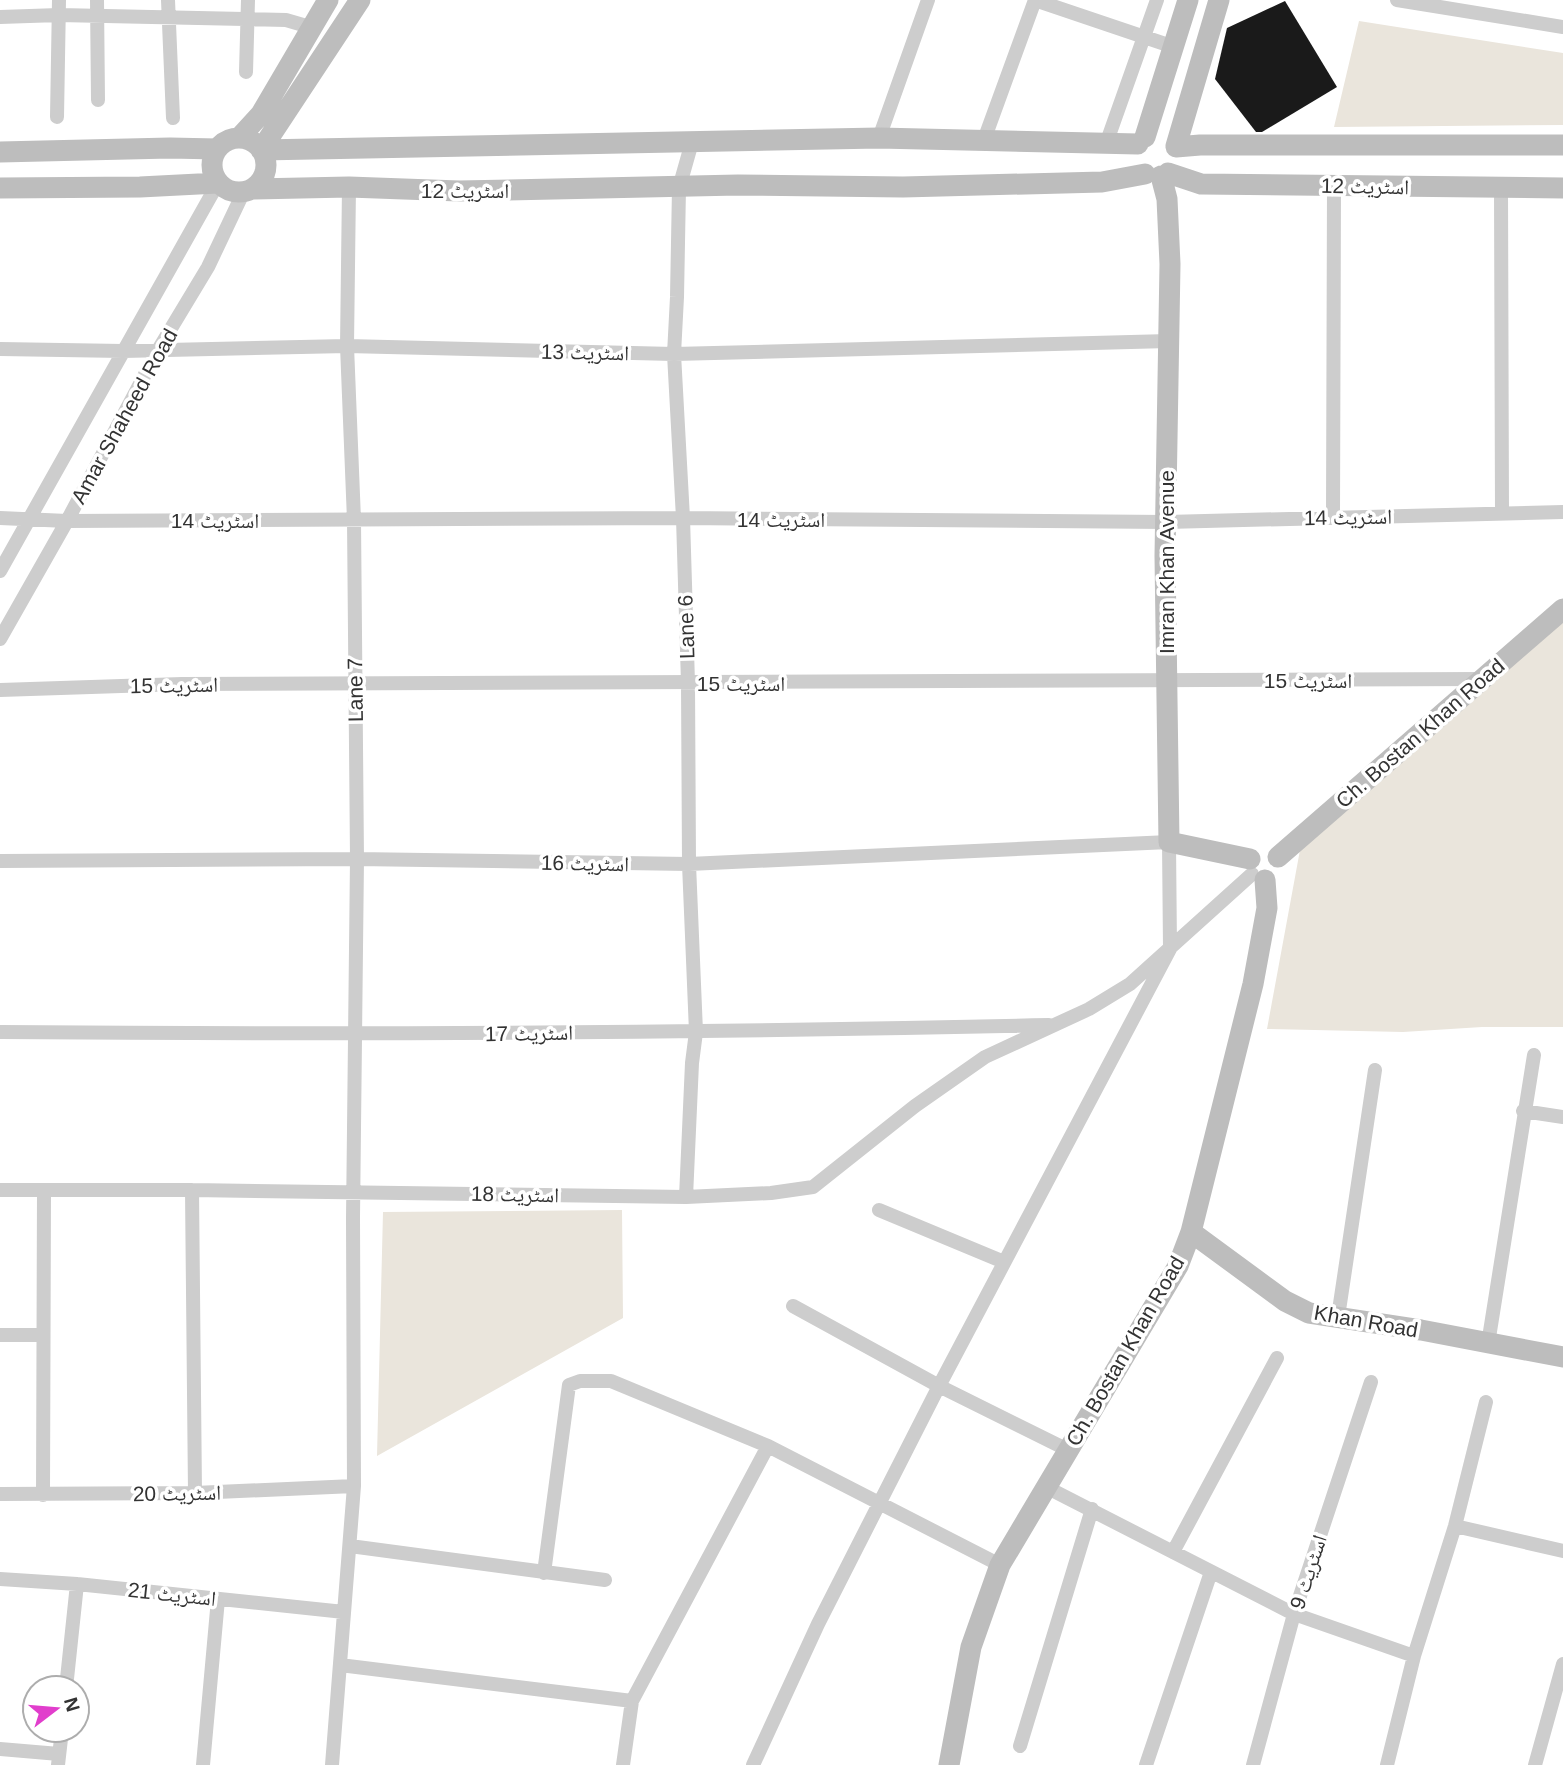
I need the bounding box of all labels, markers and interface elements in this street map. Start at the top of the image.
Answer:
street label: اسٹریٹ 12 [1321,174,1409,199]
street label: اسٹریٹ 12 [421,179,509,202]
street label: Amar Shaheed Road [66,325,182,507]
street label: اسٹریٹ 13 [541,340,629,365]
street label: Imran Khan Avenue [1155,470,1178,654]
street label: اسٹریٹ 14 [1304,505,1392,530]
street label: اسٹریٹ 14 [737,508,825,531]
street label: اسٹریٹ 14 [171,509,259,532]
street label: Lane 6 [673,595,699,659]
street label: Ch. Bostan Khan Road [1331,654,1509,812]
street label: Lane 7 [343,658,367,722]
street label: اسٹریٹ 15 [1264,669,1352,692]
street label: اسٹریٹ 15 [697,672,785,695]
street label: اسٹریٹ 15 [130,673,218,698]
street label: اسٹریٹ 16 [541,851,629,876]
street label: اسٹریٹ 17 [485,1021,573,1046]
street label: اسٹریٹ 18 [471,1182,559,1207]
street label: Ch. Bostan Khan Road [1061,1252,1189,1450]
street label: Khan Road [1312,1301,1420,1341]
street label: اسٹریٹ 20 [133,1481,221,1506]
street label: اسٹریٹ 9 [1285,1532,1331,1612]
street label: اسٹریٹ 21 [127,1578,217,1610]
north arrow [21,1674,91,1744]
text: N [60,1695,84,1714]

